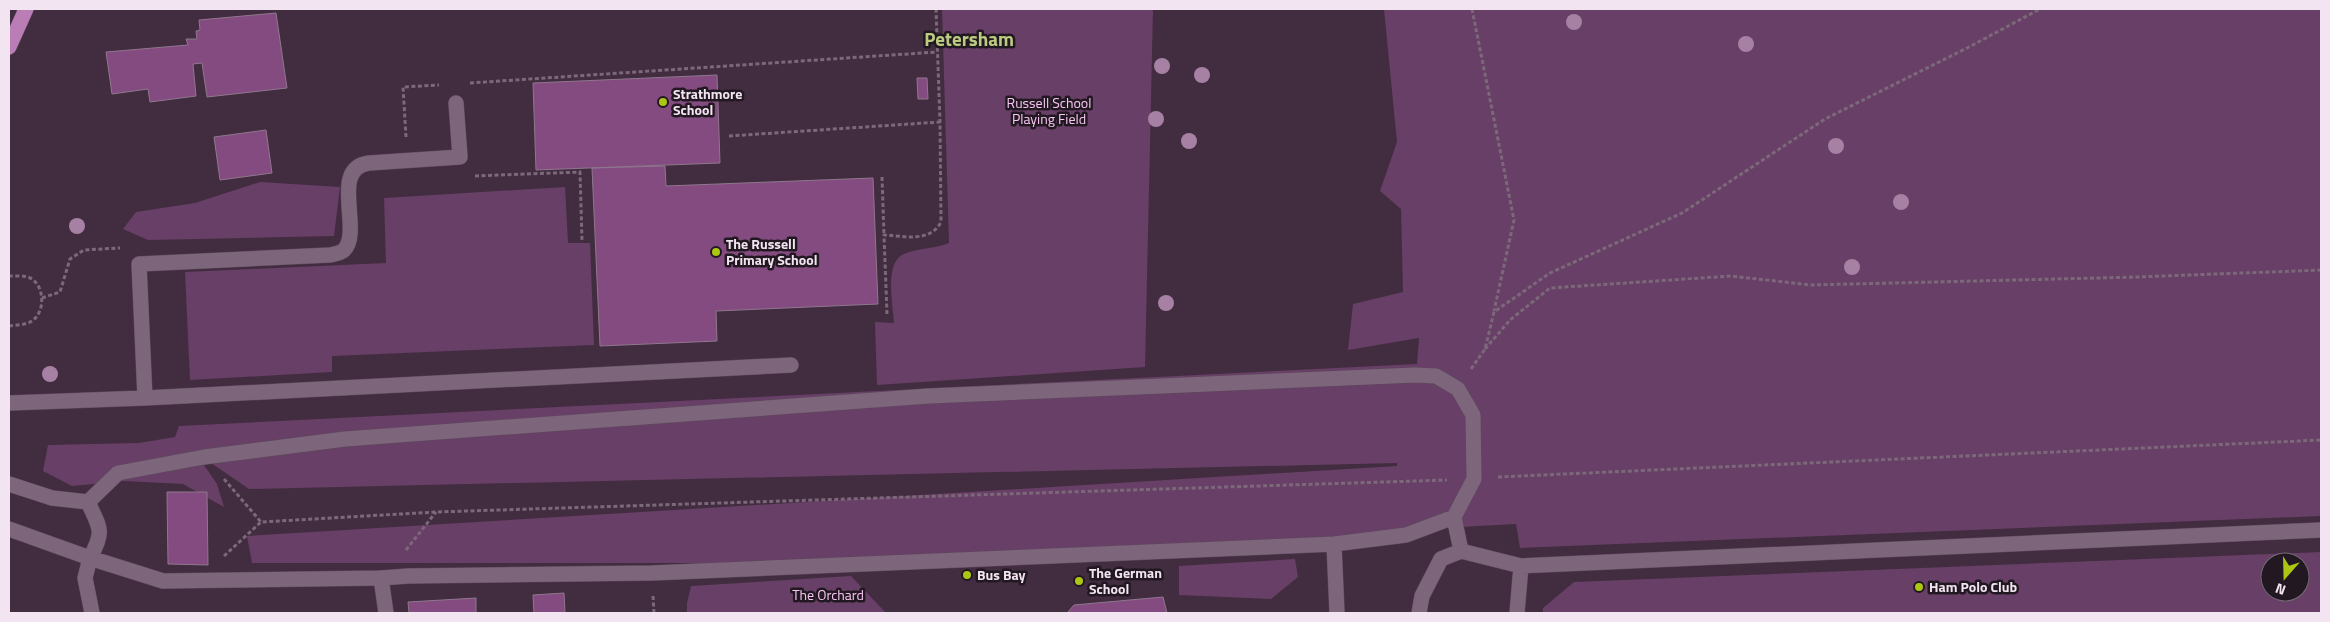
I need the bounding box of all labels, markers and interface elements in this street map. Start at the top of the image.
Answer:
district label: Petersham [924,24,1014,53]
place label: Strathmore School [673,83,742,120]
park label: Russell School Playing Field [1007,92,1091,129]
marker: Strathmore School [657,96,669,108]
place label: The Russell Primary School [726,233,818,270]
marker: The Russell Primary School [710,246,722,258]
north arrow [2260,552,2310,602]
place label: The German School [1089,562,1162,599]
place label: Bus Bay [977,564,1026,585]
marker: Bus Bay [961,569,973,581]
marker: The German School [1073,575,1085,587]
place label: Ham Polo Club [1929,576,2018,597]
text: N [2272,578,2289,601]
marker: Ham Polo Club [1913,581,1925,593]
park label: The Orchard [792,584,864,605]

